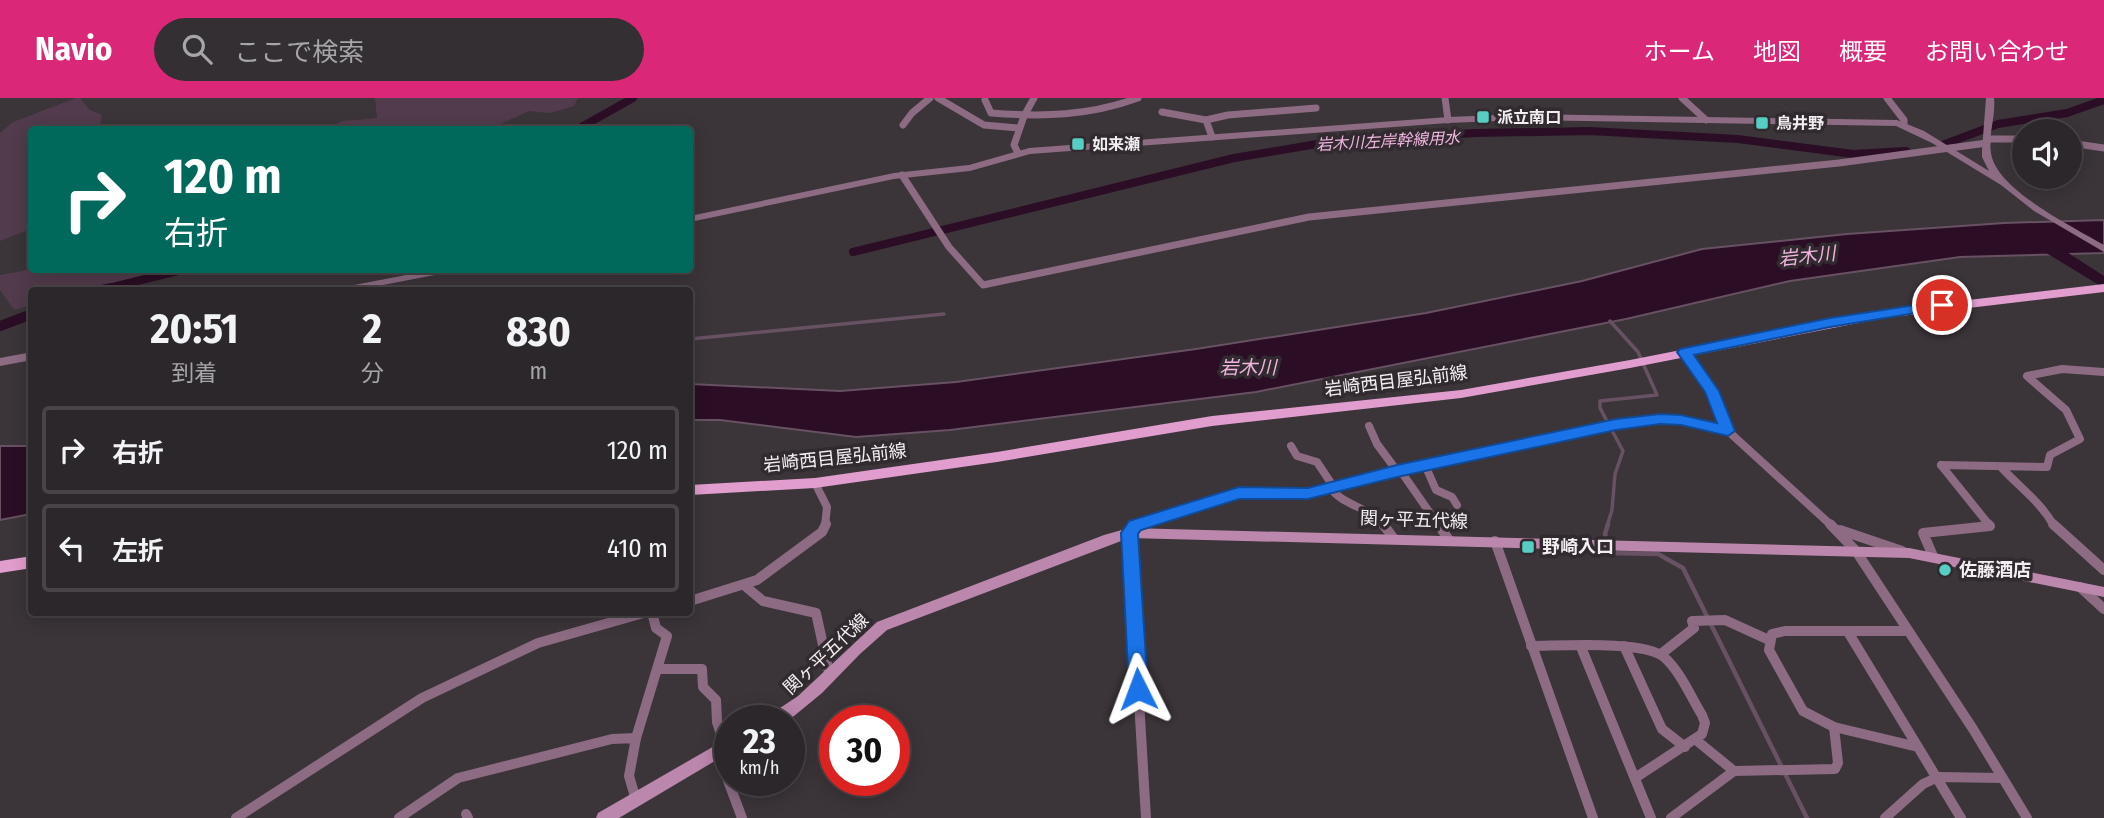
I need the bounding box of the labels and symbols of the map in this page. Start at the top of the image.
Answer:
place label: 派立南口 [1497,108,1561,127]
marker: 派立南口 [1475,109,1491,125]
place label: 鳥井野 [1776,114,1824,133]
marker: 鳥井野 [1754,115,1770,131]
water label: 岩木川左岸幹線用水 [1316,128,1462,154]
place label: 如来瀬 [1092,135,1140,154]
marker: 如来瀬 [1070,136,1086,152]
water label: 岩木川 [1777,241,1839,270]
pin [1912,275,1972,335]
water label: 岩木川 [1219,356,1278,379]
street label: 岩崎西目屋弘前線 [1323,361,1469,401]
street label: 岩崎西目屋弘前線 [762,440,908,476]
street label: 関ヶ平五代線 [1360,507,1468,533]
place label: 野崎入口 [1542,536,1614,558]
marker: 野崎入口 [1520,539,1536,555]
place label: 佐藤酒店 [1959,559,2031,581]
marker: 佐藤酒店 [1937,562,1953,578]
street label: 関ヶ平五代線 [779,609,873,699]
position arrow [1101,652,1175,726]
speed limit sign: 30 [819,705,910,796]

